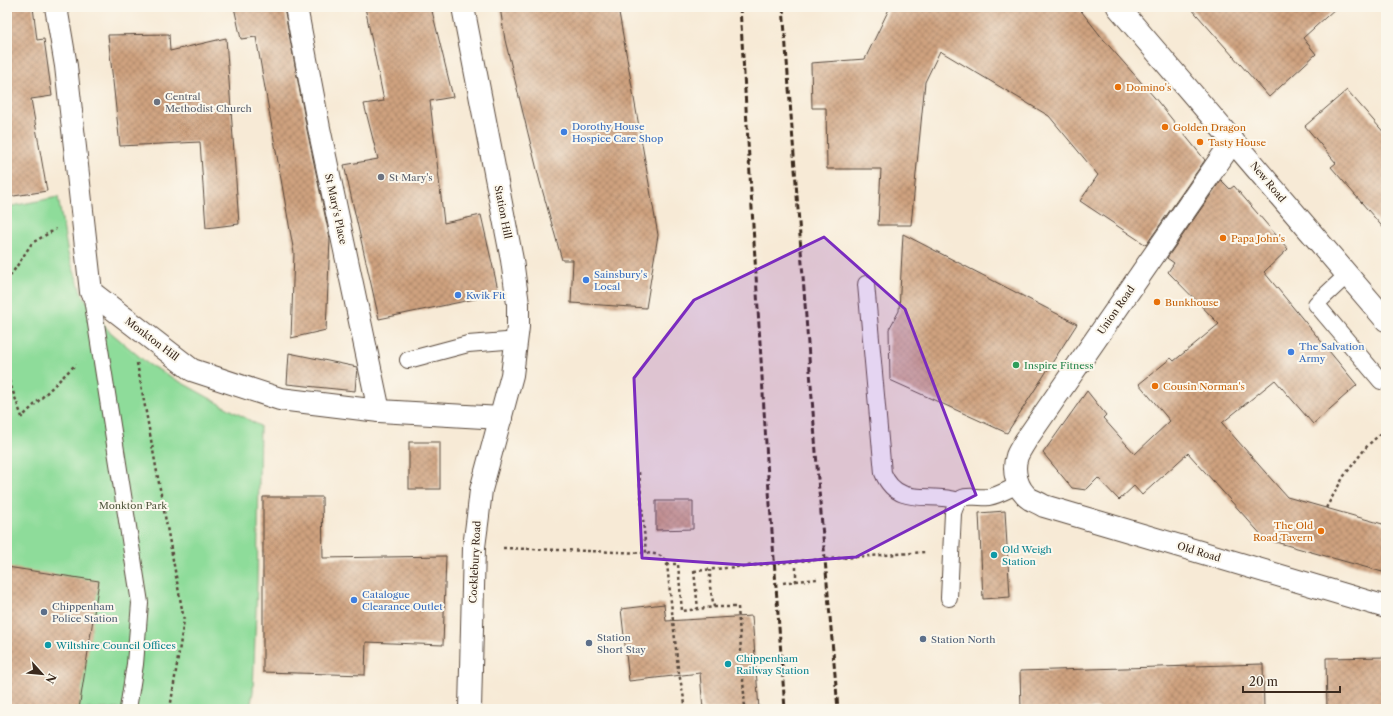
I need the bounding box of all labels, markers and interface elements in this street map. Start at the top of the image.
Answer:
place label: Domino's [1126,81,1171,94]
marker: Domino's [1113,82,1123,92]
place label: Central Methodist Church [165,90,252,115]
marker: Central Methodist Church [152,97,162,107]
place label: Dorothy House Hospice Care Shop [572,120,663,145]
place label: Golden Dragon [1173,121,1247,134]
marker: Golden Dragon [1160,122,1170,132]
marker: Dorothy House Hospice Care Shop [559,127,569,137]
place label: Tasty House [1208,136,1267,149]
marker: Tasty House [1195,137,1205,147]
street label: New Road [1247,159,1289,205]
place label: St Mary's [389,171,433,184]
street label: St Mary's Place [322,172,350,246]
marker: St Mary's [376,172,386,182]
street label: Station Hill [491,184,515,240]
place label: Papa John's [1231,232,1285,245]
marker: Papa John's [1218,233,1228,243]
place label: Sainsbury's Local [594,268,647,293]
marker: Sainsbury's Local [581,275,591,285]
street label: Union Road [1094,283,1138,337]
place label: Kwik Fit [466,289,506,302]
marker: Kwik Fit [453,290,463,300]
place label: Bunkhouse [1165,296,1219,309]
marker: Bunkhouse [1152,297,1162,307]
street label: Monkton Hill [122,315,182,363]
place label: The Salvation Army [1298,340,1365,365]
marker: The Salvation Army [1286,347,1296,357]
place label: Inspire Fitness [1024,359,1094,372]
marker: Inspire Fitness [1011,360,1021,370]
place label: Cousin Norman's [1163,380,1245,393]
marker: Cousin Norman's [1150,381,1160,391]
park label: Monkton Park [99,499,168,512]
place label: The Old Road Tavern [1253,519,1314,544]
street label: Cocklebury Road [466,520,484,604]
marker: The Old Road Tavern [1316,526,1326,536]
street label: Old Road [1176,539,1222,565]
place label: Old Weigh Station [1002,543,1053,568]
marker: Old Weigh Station [989,550,999,560]
place label: Catalogue Clearance Outlet [362,588,443,613]
marker: Catalogue Clearance Outlet [349,595,359,605]
place label: Chippenham Police Station [52,600,119,625]
marker: Chippenham Police Station [39,607,49,617]
place label: Station Short Stay [597,631,646,656]
place label: Station North [931,633,996,646]
marker: Station North [918,634,928,644]
marker: Station Short Stay [584,638,594,648]
place label: Wiltshire Council Offices [55,639,176,652]
marker: Wiltshire Council Offices [43,640,53,650]
place label: Chippenham Railway Station [736,652,810,677]
north arrow [22,654,62,694]
marker: Chippenham Railway Station [723,659,733,669]
scale bar [1243,668,1340,694]
text: N [42,671,59,686]
text: 20 m [1249,674,1278,689]

